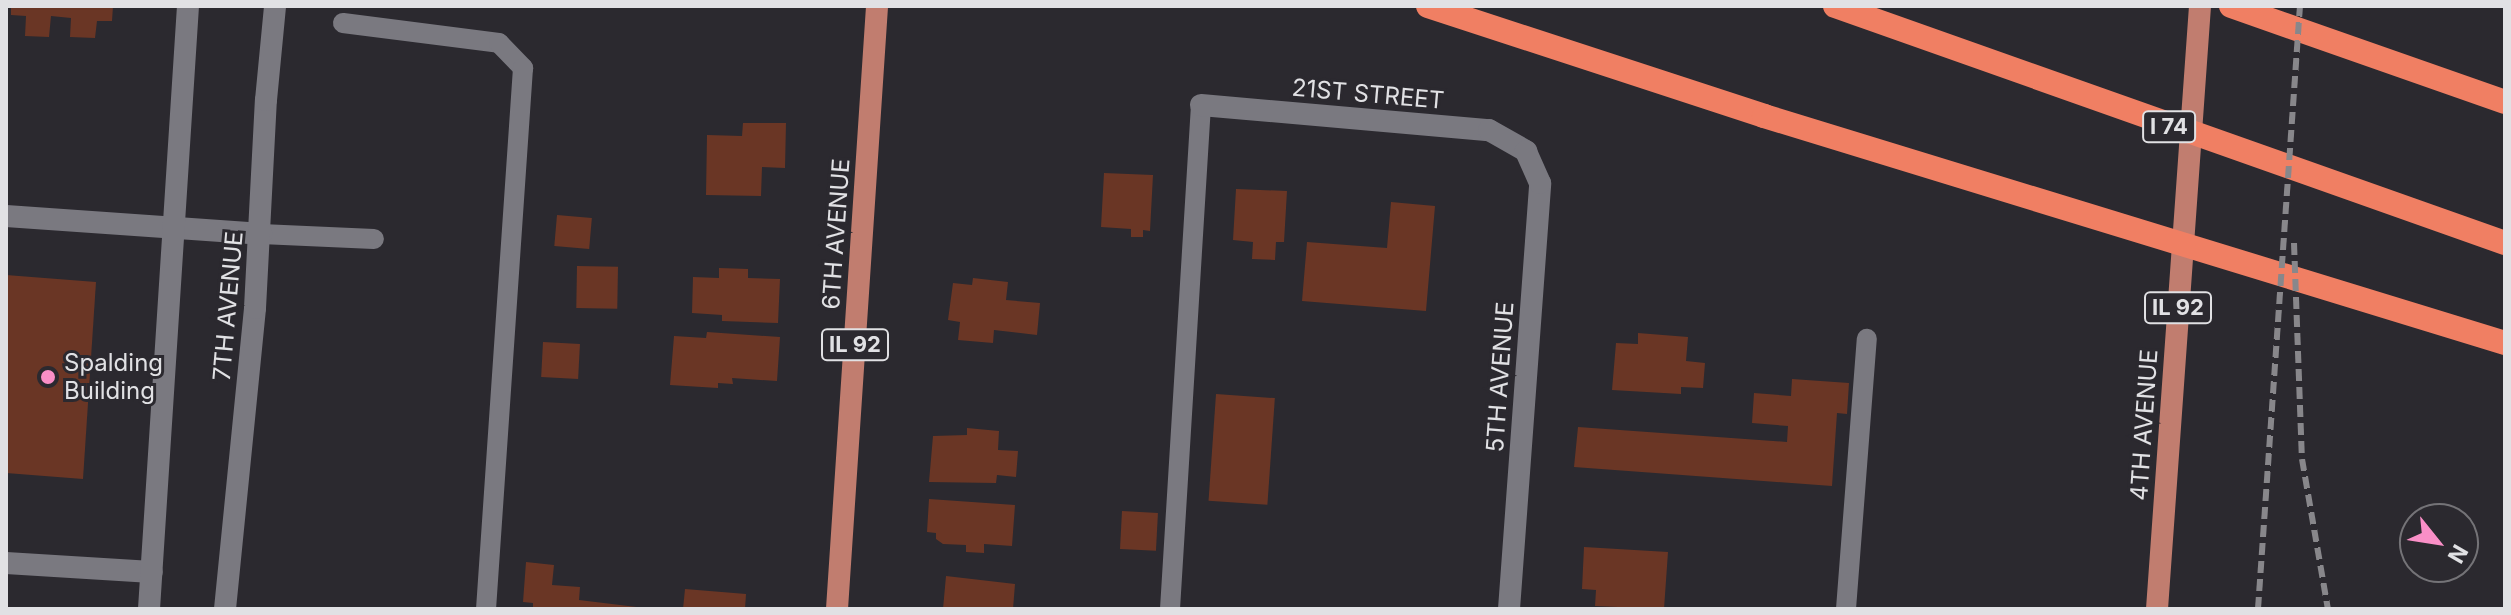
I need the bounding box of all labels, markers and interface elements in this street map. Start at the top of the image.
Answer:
street label: 21ST STREET [1291,73,1445,115]
road number: I 74 [2141,109,2197,145]
street label: 6TH AVENUE [816,158,856,310]
street label: 7TH AVENUE [207,230,249,382]
road number: IL 92 [2144,290,2212,326]
street label: 5TH AVENUE [1480,301,1520,453]
road number: IL 92 [821,327,889,363]
street label: 4TH AVENUE [2124,348,2164,502]
place label: Spalding Building [64,349,163,405]
marker: Spalding Building [39,368,57,386]
north arrow [2399,503,2479,583]
text: N [2443,540,2474,568]

